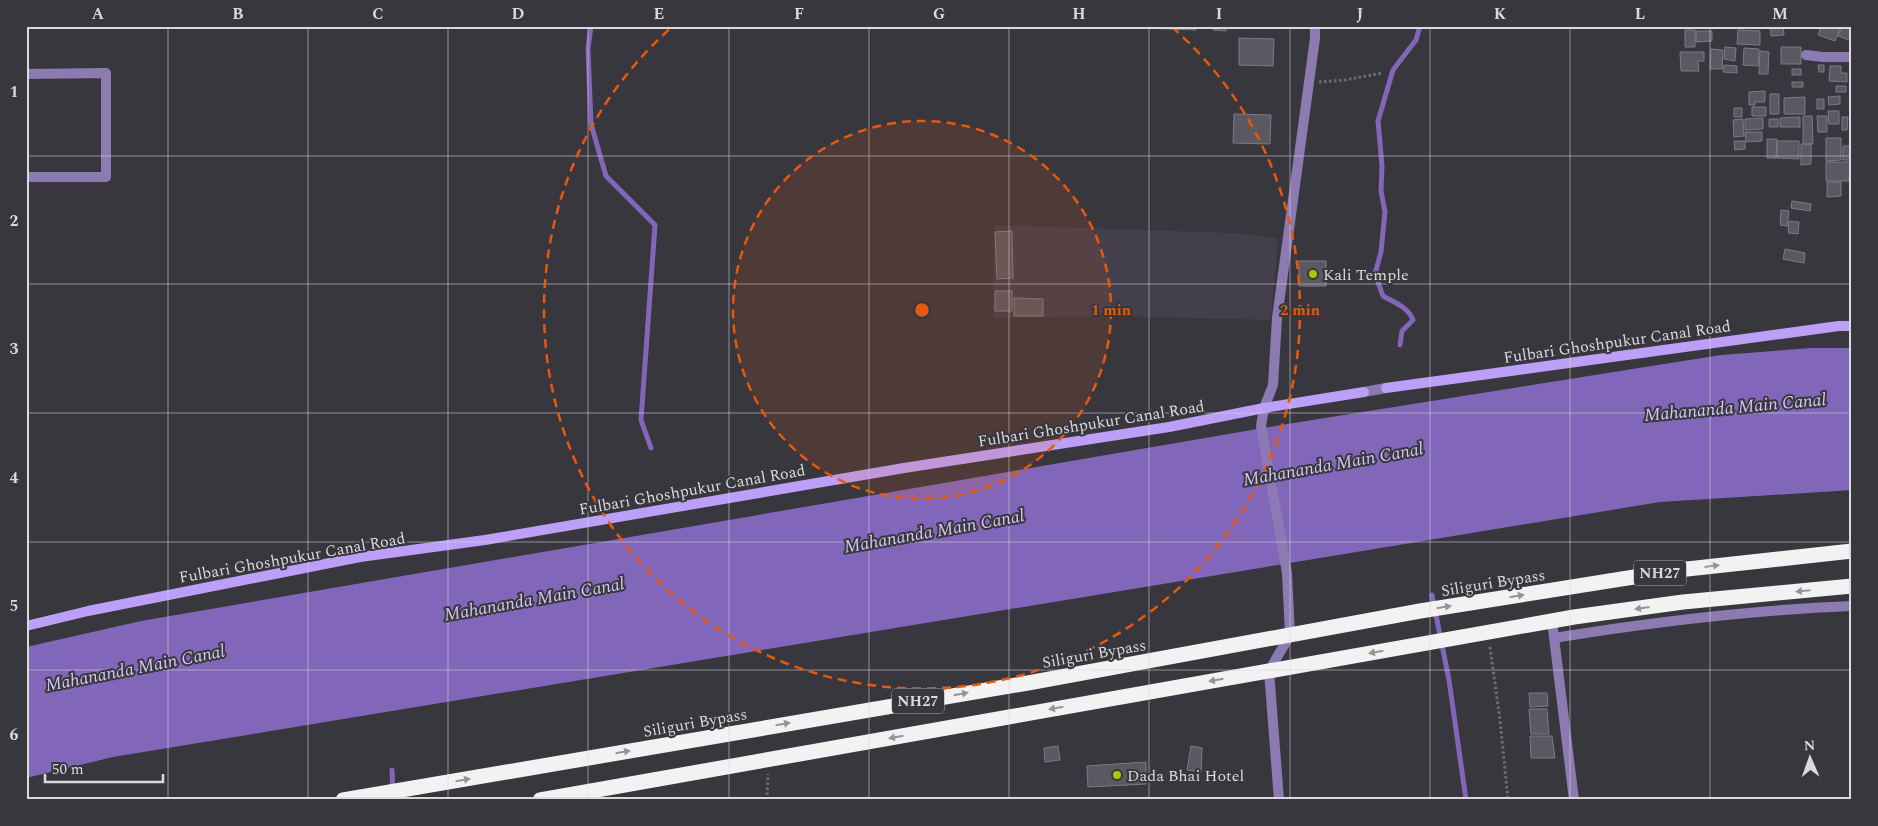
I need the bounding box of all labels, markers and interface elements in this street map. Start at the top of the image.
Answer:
text: A [92,2,105,26]
text: B [232,2,244,26]
text: C [372,2,384,26]
text: D [512,2,525,26]
text: E [654,2,664,26]
text: F [794,2,804,26]
text: G [933,2,945,26]
text: H [1072,2,1086,26]
text: I [1216,2,1222,26]
text: J [1357,2,1364,26]
text: K [1494,2,1507,26]
text: L [1635,2,1645,26]
text: M [1772,2,1788,26]
text: 1 [10,80,18,104]
text: 2 [10,209,19,233]
place label: Kali Temple [1323,263,1409,287]
marker: Kali Temple [1307,268,1319,280]
text: 1 min [1091,299,1131,322]
text: 2 min [1280,299,1320,322]
centre of rings [913,301,931,319]
street label: Fulbari Ghoshpukur Canal Road [1502,314,1732,370]
text: 3 [10,337,19,361]
water label: Mahananda Main Canal [1643,386,1828,429]
street label: Fulbari Ghoshpukur Canal Road [976,394,1206,454]
water label: Mahananda Main Canal [1241,435,1426,494]
street label: Fulbari Ghoshpukur Canal Road [577,458,807,522]
text: 4 [10,466,19,490]
water label: Mahananda Main Canal [842,502,1027,561]
street label: Fulbari Ghoshpukur Canal Road [177,526,407,590]
road number: NH27 [1634,560,1686,586]
one-way arrow [1704,562,1720,570]
street label: Siliguri Bypass [1439,563,1547,603]
water label: Mahananda Main Canal [442,570,627,629]
one-way arrow [1795,587,1811,595]
one-way arrow [1509,591,1525,599]
text: 5 [10,594,18,618]
one-way arrow [1436,603,1452,611]
one-way arrow [1633,604,1649,612]
street label: Siliguri Bypass [1040,633,1148,675]
water label: Mahananda Main Canal [43,638,228,699]
one-way arrow [1368,649,1384,657]
one-way arrow [1208,677,1224,685]
road number: NH27 [892,688,944,714]
one-way arrow [953,690,969,698]
street label: Siliguri Bypass [641,702,749,744]
one-way arrow [1047,705,1063,713]
one-way arrow [776,720,792,728]
text: 6 [10,723,19,747]
one-way arrow [887,733,903,741]
north arrow [1786,734,1836,784]
text: N [1803,735,1816,756]
one-way arrow [615,748,631,756]
scale bar [45,751,162,783]
text: 50 m [52,758,84,781]
place label: Dada Bhai Hotel [1127,764,1244,788]
marker: Dada Bhai Hotel [1111,769,1123,781]
one-way arrow [455,775,471,783]

